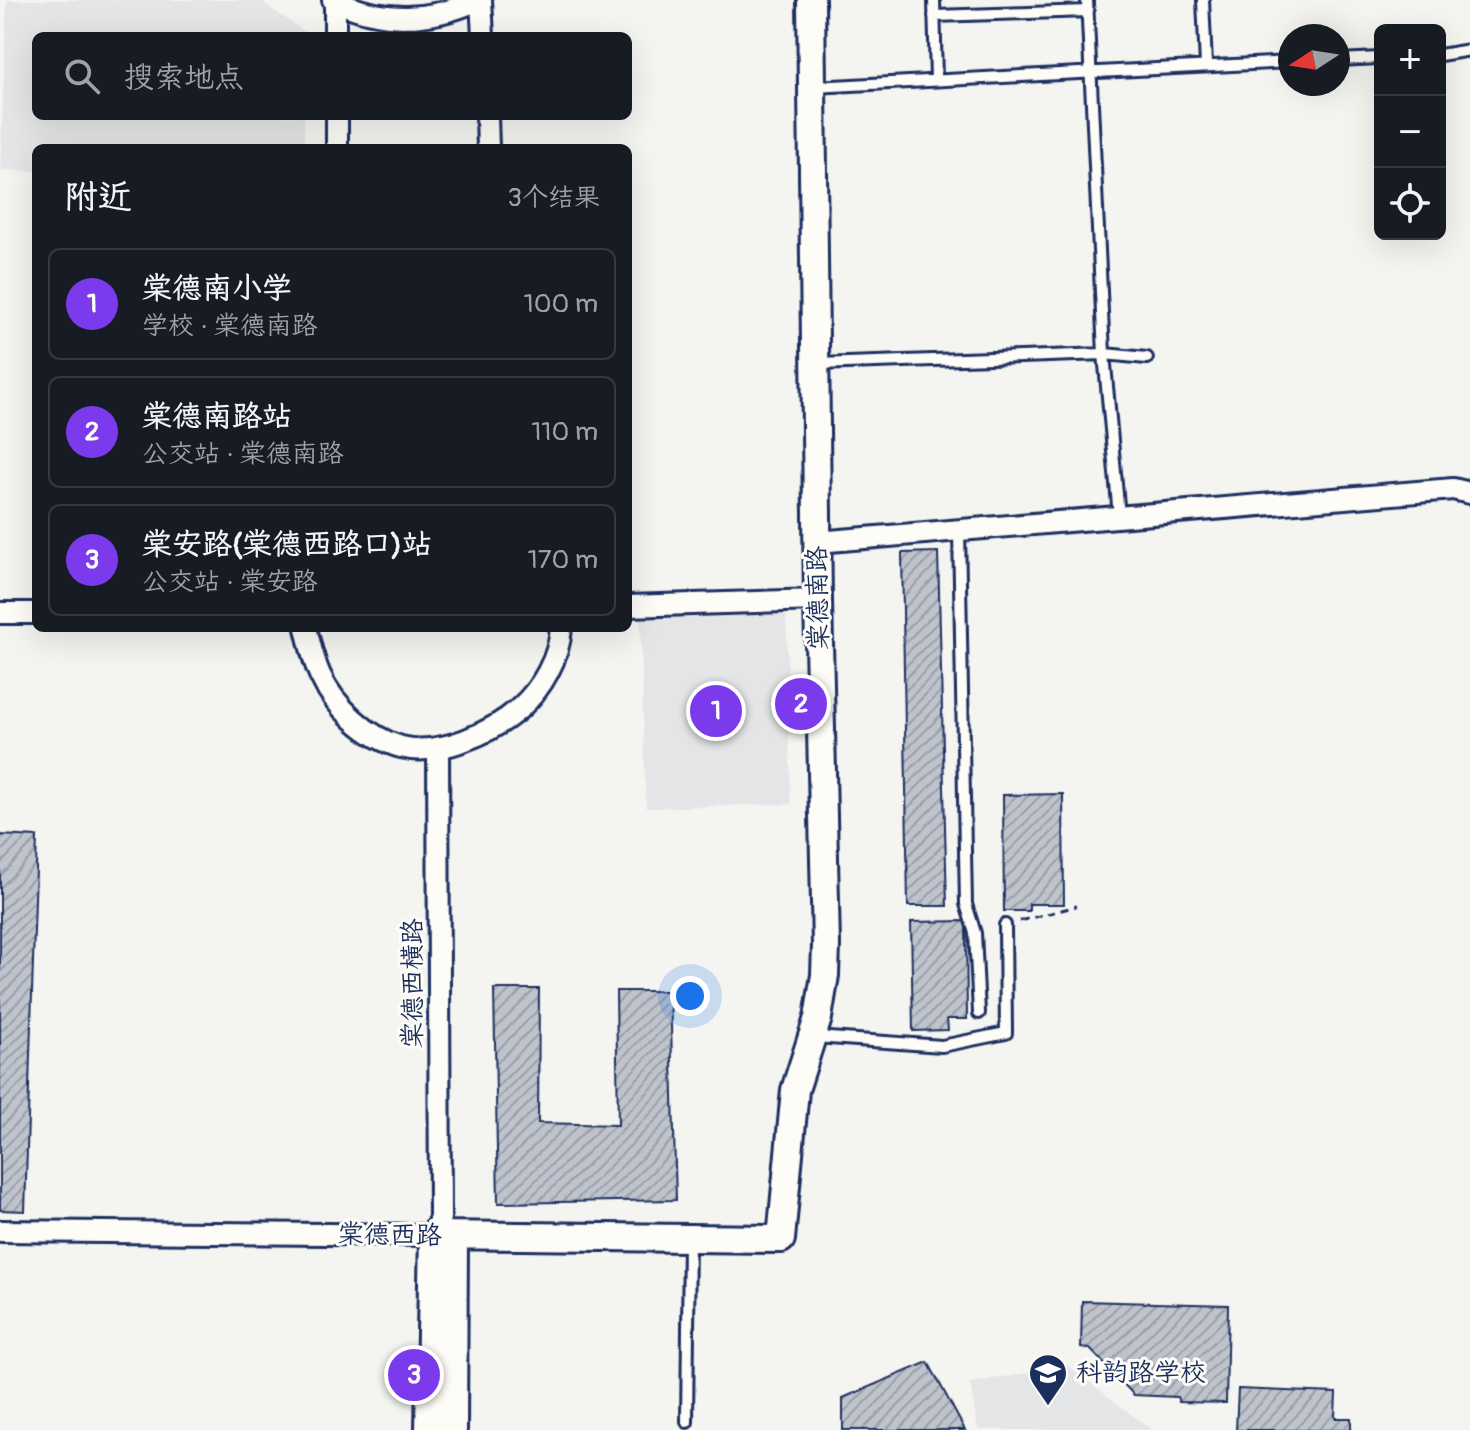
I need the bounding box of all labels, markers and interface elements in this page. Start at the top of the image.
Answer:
north arrow [1278,24,1350,96]
map controls [1374,24,1446,240]
button: + [1374,24,1446,96]
search box [32,32,632,120]
icon: search [60,54,104,98]
text: 搜索地点 [124,59,244,96]
button: − [1374,96,1446,168]
button: locate [1374,168,1446,240]
text: 附近 [64,176,132,219]
text: 3个结果 [507,182,600,214]
text: 棠德南小学 [142,270,292,307]
text: 1 [87,288,97,320]
text: 100 m [524,288,598,320]
text: 学校 · 棠德南路 [142,310,318,342]
text: 棠德南路站 [142,398,292,435]
text: 2 [85,416,99,448]
text: 110 m [531,416,598,448]
text: 公交站 · 棠德南路 [142,438,344,470]
text: 棠安路(棠德西路口)站 [142,526,432,563]
text: 3 [85,544,99,576]
text: 170 m [528,544,598,576]
street label: 棠德南路 [801,546,835,650]
text: 公交站 · 棠安路 [142,566,318,598]
pin: 2 [775,674,827,734]
pin: 1 [690,681,742,741]
street label: 棠德西横路 [397,918,429,1048]
your location [670,976,710,1016]
street label: 棠德西路 [338,1218,442,1252]
pin: 3 [388,1345,440,1405]
school or university icon: 科韵路学校 [1027,1352,1069,1407]
place label: 科韵路学校 [1076,1357,1206,1389]

